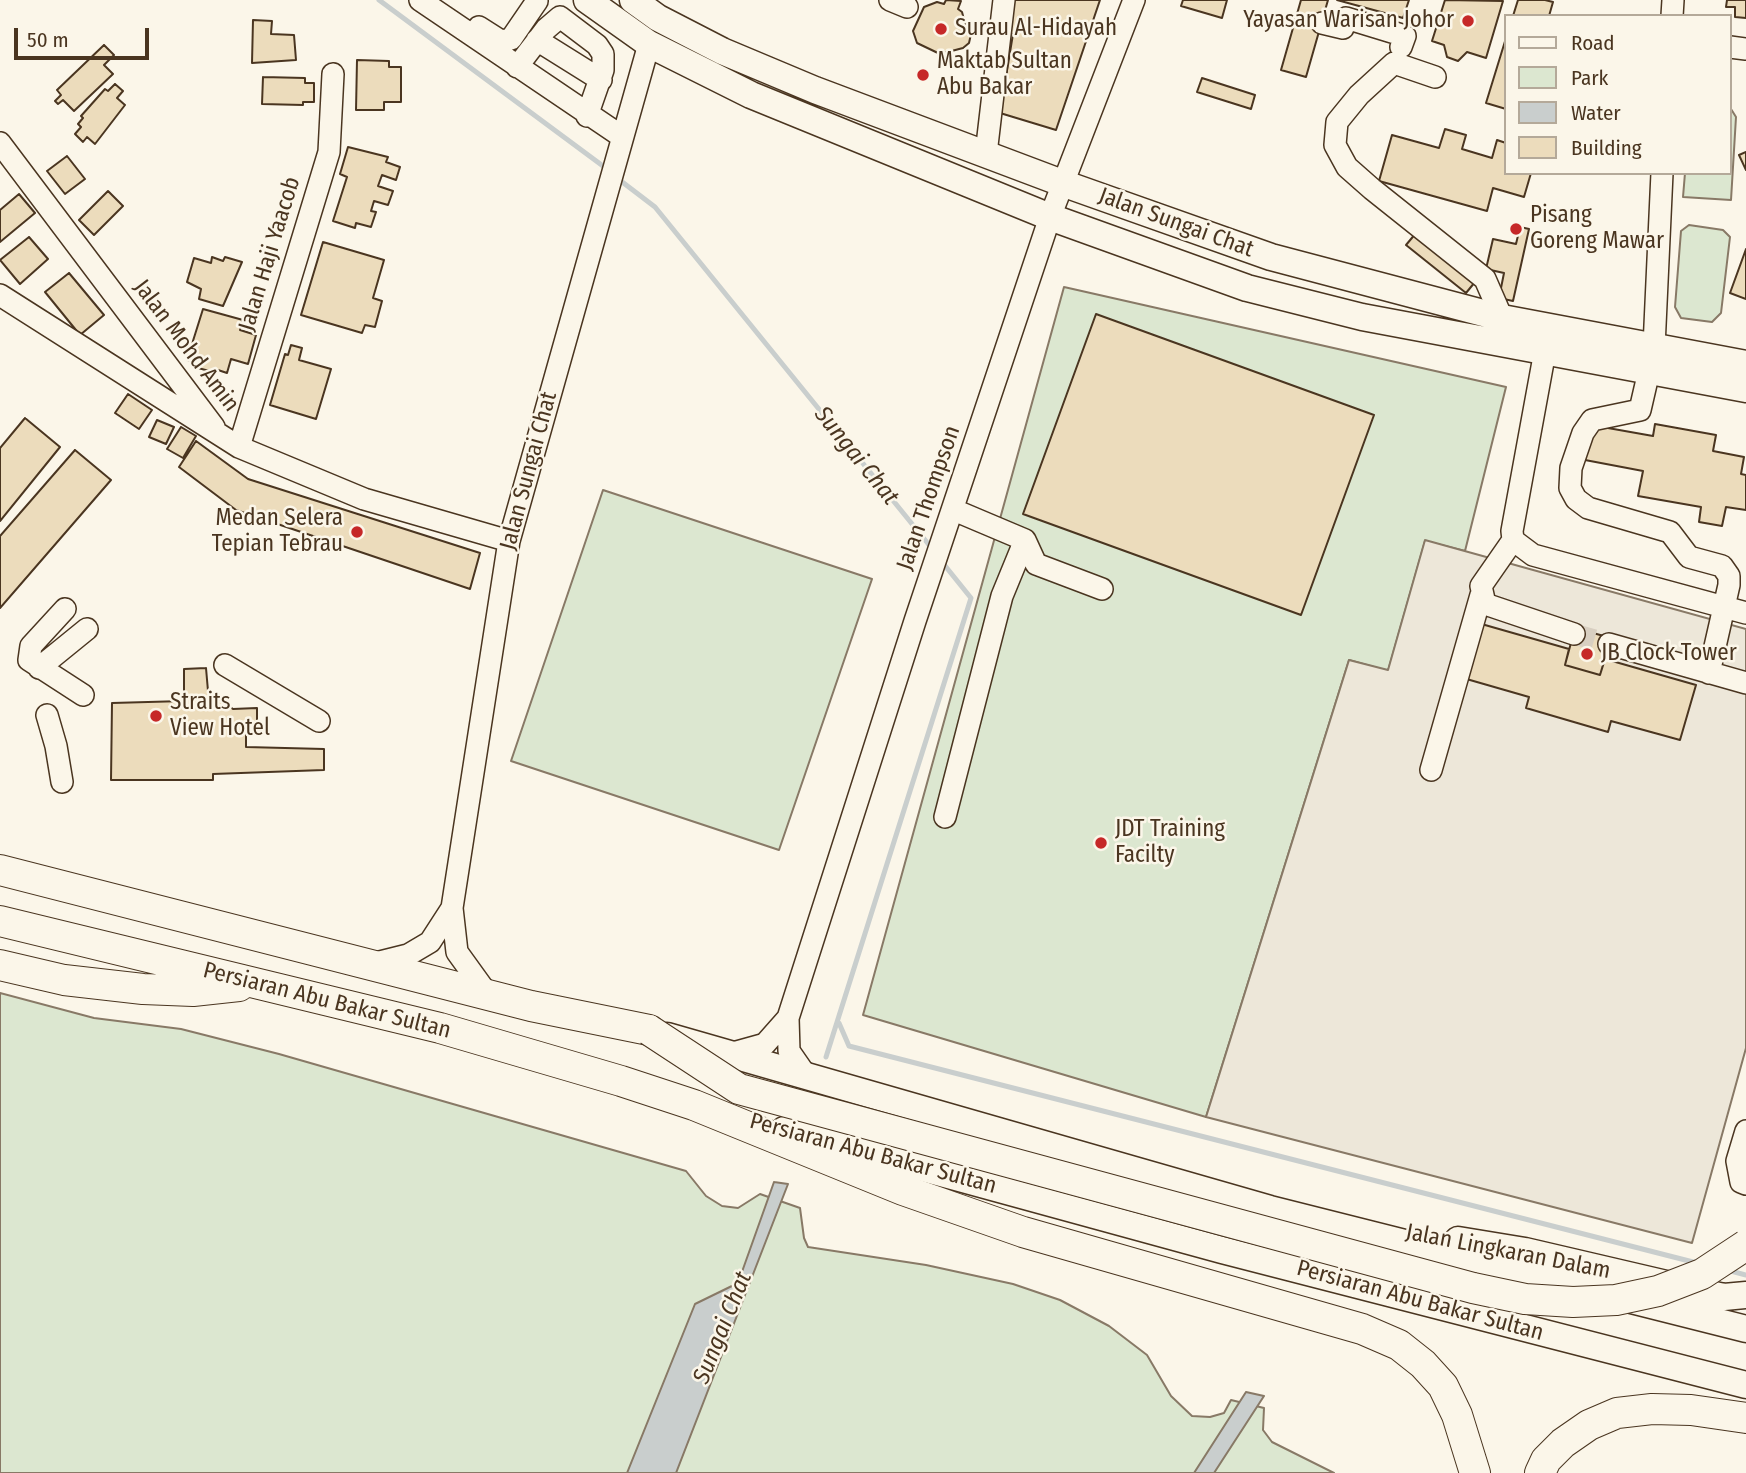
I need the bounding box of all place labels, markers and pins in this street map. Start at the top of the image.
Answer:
place label: Yayasan Warisan Johor [1243,7,1454,35]
marker: Yayasan Warisan Johor [1460,13,1476,29]
place label: Surau Al-Hidayah [955,15,1117,43]
marker: Surau Al-Hidayah [933,21,949,37]
place label: Maktab Sultan Abu Bakar [937,48,1072,102]
marker: Maktab Sultan Abu Bakar [915,67,931,83]
place label: Pisang Goreng Mawar [1530,202,1664,256]
marker: Pisang Goreng Mawar [1508,221,1524,237]
place label: Medan Selera Tepian Tebrau [212,505,343,559]
marker: Medan Selera Tepian Tebrau [349,524,365,540]
place label: JB Clock Tower [1601,640,1737,668]
marker: JB Clock Tower [1579,646,1595,662]
place label: Straits View Hotel [170,689,270,743]
marker: Straits View Hotel [148,708,164,724]
place label: JDT Training Facilty [1115,816,1225,870]
marker: JDT Training Facilty [1093,835,1109,851]

